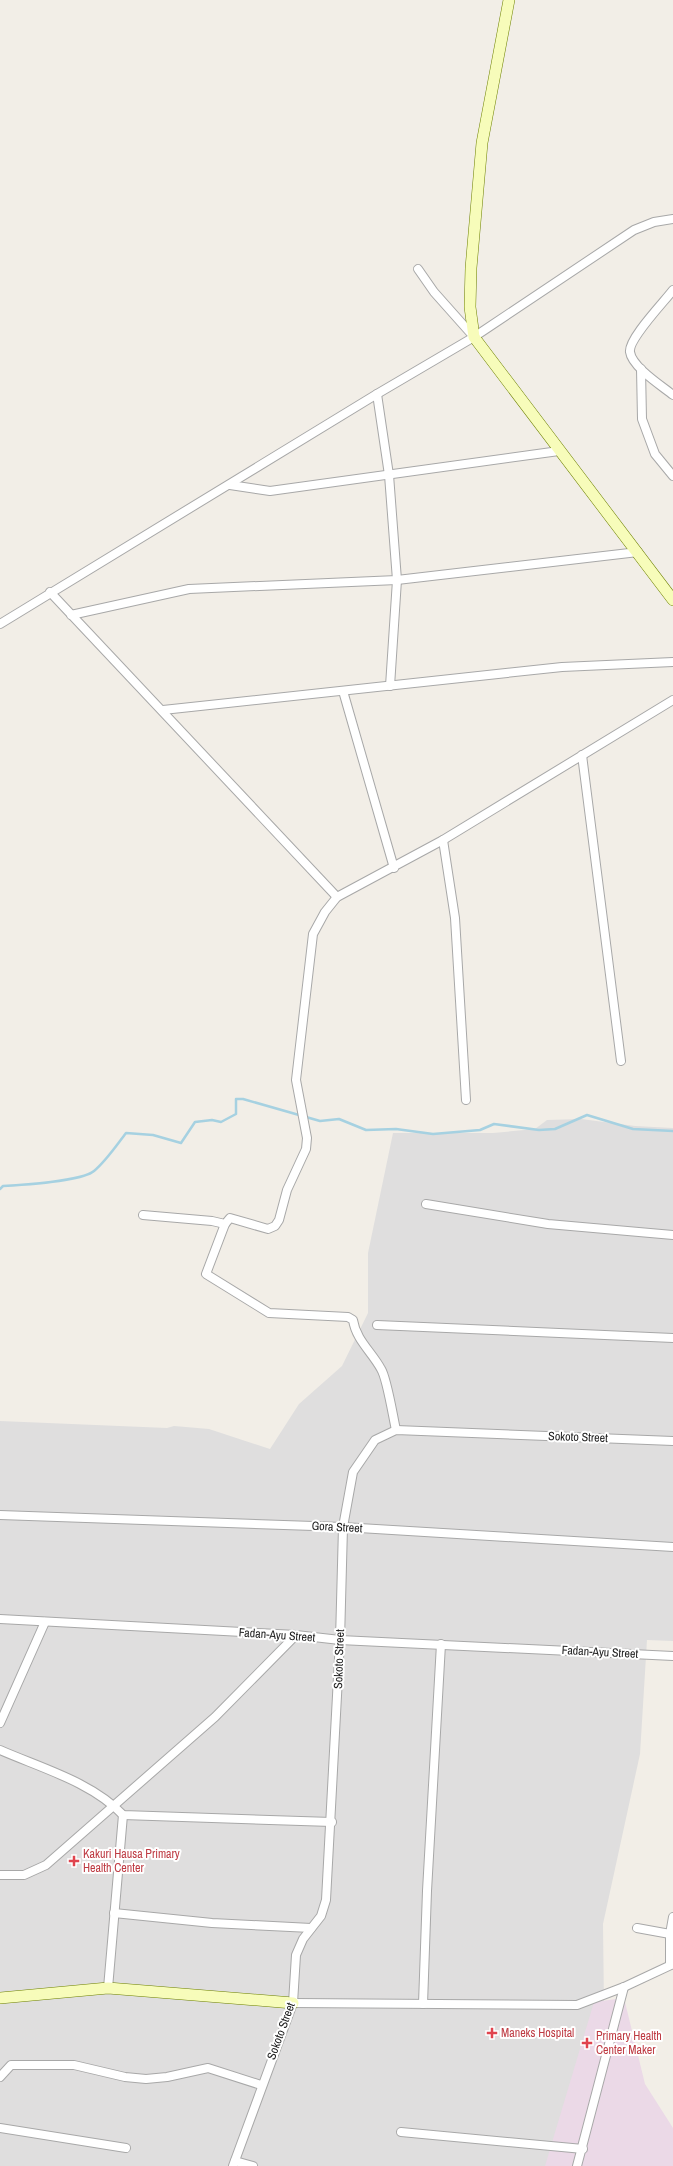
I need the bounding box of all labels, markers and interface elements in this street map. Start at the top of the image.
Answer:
street label: Sokoto Street [548,1428,608,1446]
street label: Gora Street [311,1518,363,1536]
street label: Fadan-Ayu Street [238,1624,316,1646]
street label: Sokoto Street [330,1629,348,1689]
street label: Fadan-Ayu Street [561,1642,639,1662]
place label: Kakuri Hausa Primary Health Center [83,1846,180,1876]
marker: Kakuri Hausa Primary Health Center [68,1855,80,1867]
street label: Sokoto Street [263,2000,299,2062]
place label: Maneks Hospital [501,2025,574,2041]
marker: Maneks Hospital [486,2027,498,2039]
place label: Primary Health Center Maker [596,2028,662,2058]
marker: Primary Health Center Maker [581,2037,593,2049]

